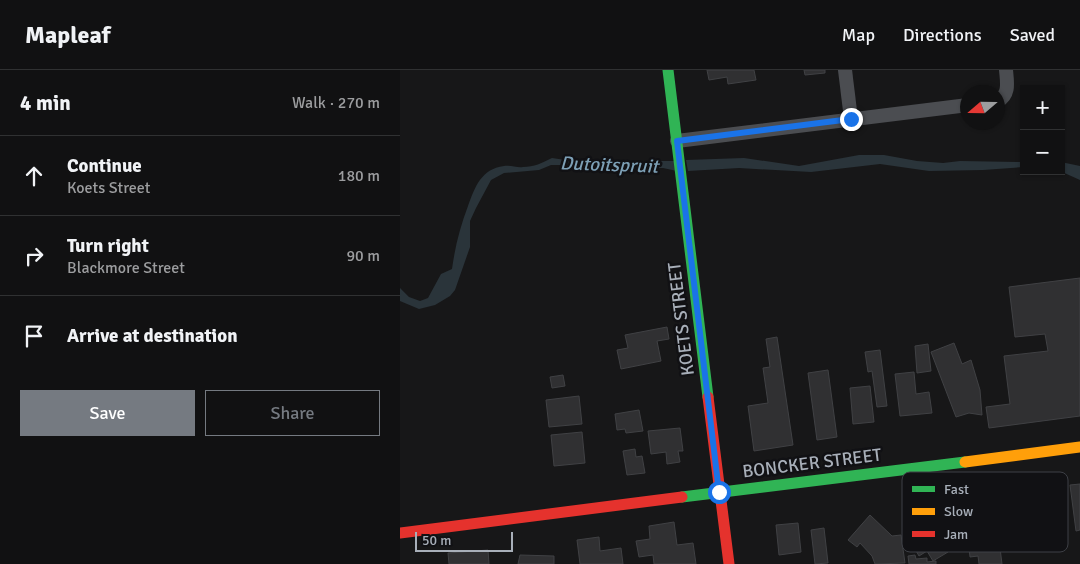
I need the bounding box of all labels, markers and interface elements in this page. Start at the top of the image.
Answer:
text: Mapleaf [25,20,110,50]
text: Map [842,24,875,46]
text: Directions [903,24,982,46]
text: Saved [1010,24,1055,46]
north arrow [960,85,1005,130]
map controls [1020,85,1065,175]
button: + [1020,85,1065,130]
text: 4 min [20,90,71,116]
text: Walk · 270 m [292,93,380,113]
route end [840,108,863,131]
button: − [1020,130,1065,175]
water label: Dutoitspruit [560,151,661,179]
text: Continue [67,154,142,178]
icon: ahead [20,162,48,190]
text: 180 m [338,166,380,186]
text: Koets Street [67,178,150,198]
text: Turn right [67,234,149,258]
icon: right [20,242,48,270]
text: 90 m [346,246,380,266]
text: Blackmore Street [67,258,185,278]
street label: KOETS STREET [663,261,699,377]
icon: arrive [20,322,48,350]
text: Arrive at destination [67,324,238,348]
button: Save [20,390,195,436]
button: Share [205,390,380,436]
street label: BONCKER STREET [741,444,883,482]
legend [902,472,1068,552]
route start [708,481,731,504]
text: Fast [944,481,969,498]
text: Slow [944,503,973,520]
text: Jam [944,526,968,543]
scale bar [415,529,512,552]
text: 50 m [422,532,451,549]

